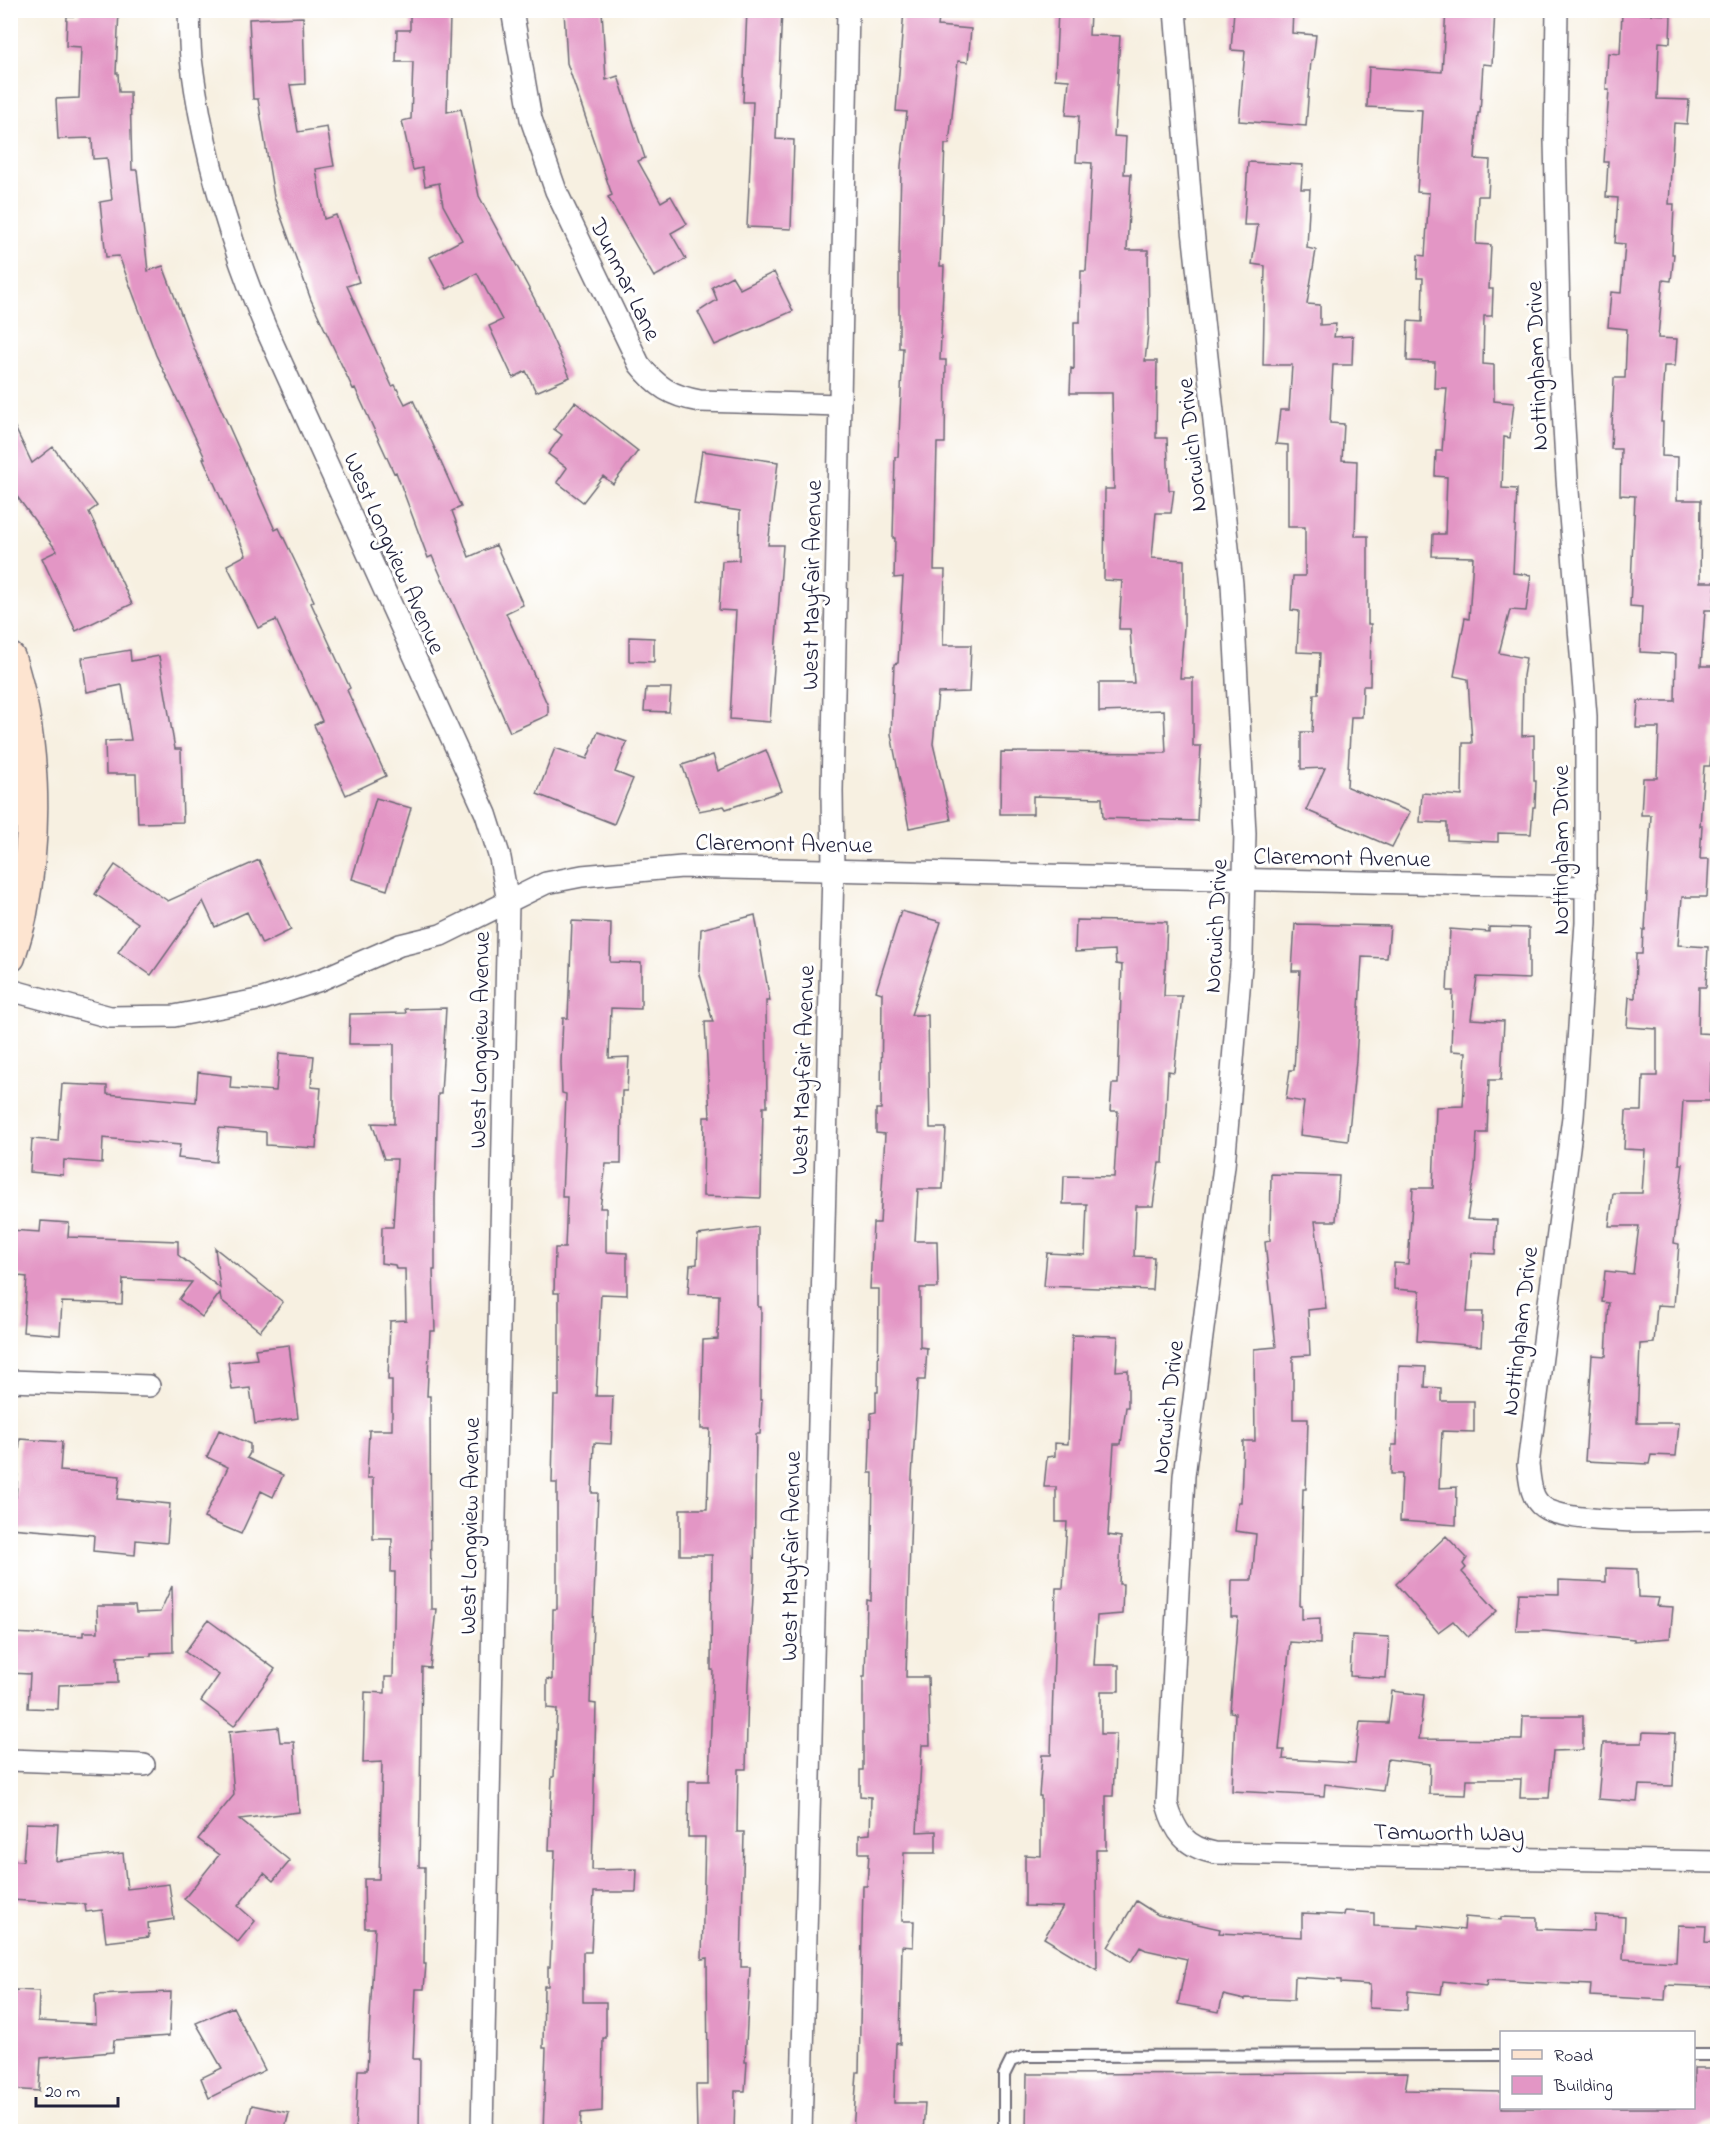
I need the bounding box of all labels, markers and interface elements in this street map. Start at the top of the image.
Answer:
street label: Dunmar Lane [579,212,669,348]
street label: Nottingham Drive [1518,280,1559,451]
street label: Norwich Drive [1169,376,1218,513]
street label: West Longview Avenue [333,448,453,661]
street label: West Mayfair Avenue [794,479,834,690]
street label: Nottingham Drive [1545,765,1580,935]
street label: Claremont Avenue [695,826,873,865]
street label: Claremont Avenue [1253,840,1431,879]
street label: Norwich Drive [1197,858,1239,994]
street label: West Longview Avenue [462,931,501,1149]
street label: West Mayfair Avenue [783,964,827,1176]
street label: Nottingham Drive [1494,1245,1549,1418]
street label: Norwich Drive [1144,1338,1195,1476]
street label: West Longview Avenue [452,1417,491,1635]
street label: West Mayfair Avenue [773,1450,813,1661]
street label: Tamworth Way [1373,1816,1525,1854]
legend [1500,2031,1695,2109]
text: Road [1554,2044,1593,2070]
scale bar [36,2070,118,2108]
text: Building [1553,2074,1613,2101]
text: 20 m [45,2080,80,2106]

